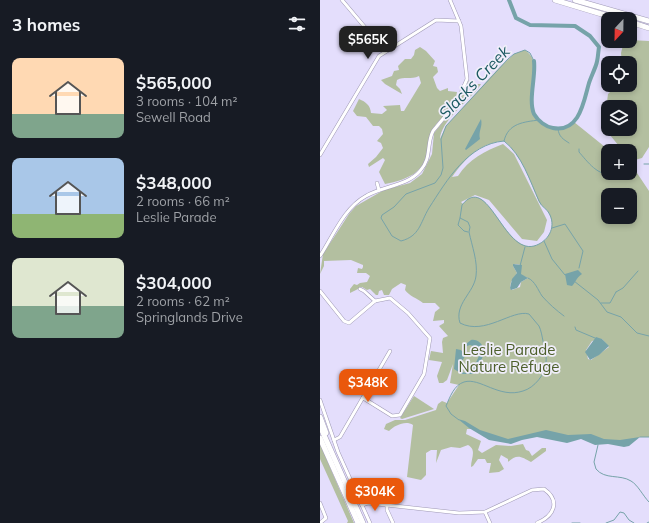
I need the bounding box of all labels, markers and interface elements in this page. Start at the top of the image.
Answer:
north arrow [601,12,637,48]
map controls [601,12,637,224]
icon: filters [286,13,308,35]
text: 3 homes [12,14,80,35]
pin: $565K [340,26,396,60]
text: $565K [348,31,388,47]
water label: Slacks Creek [434,41,514,123]
button: locate [601,56,637,92]
text: $565,000 [136,72,212,93]
icon: home [44,74,92,122]
text: 3 rooms · 104 m² [136,93,237,109]
button: layers [601,100,637,136]
text: Sewell Road [136,109,211,125]
button: + [601,144,637,180]
text: $348,000 [136,172,212,193]
icon: home [44,174,92,222]
button: − [601,188,637,224]
text: 2 rooms · 66 m² [136,193,230,209]
text: Leslie Parade [136,209,216,225]
text: $304,000 [136,272,212,293]
icon: home [44,274,92,322]
text: 2 rooms · 62 m² [136,293,230,309]
text: Springlands Drive [136,309,243,325]
park label: Leslie Parade Nature Refuge [459,340,559,376]
pin: $348K [340,369,396,403]
text: $348K [348,374,388,390]
pin: $304K [347,478,403,512]
text: $304K [355,483,395,499]

